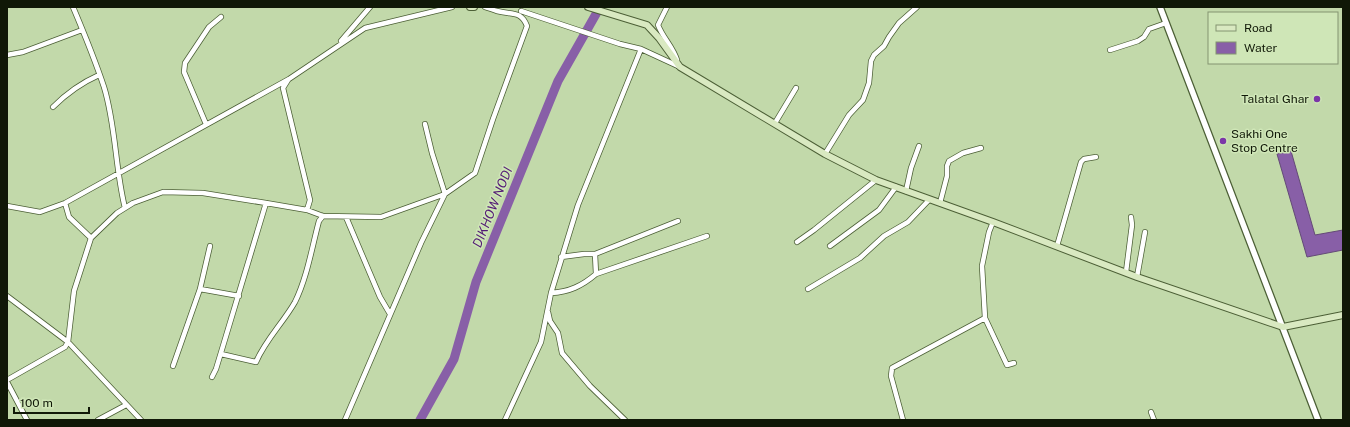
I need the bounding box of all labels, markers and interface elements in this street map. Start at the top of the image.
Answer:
legend [1208,12,1338,64]
text: Road [1244,21,1272,35]
text: Water [1244,41,1278,55]
place label: Talatal Ghar [1241,92,1309,106]
marker: Talatal Ghar [1312,94,1322,104]
place label: Sakhi One Stop Centre [1231,127,1298,155]
marker: Sakhi One Stop Centre [1218,136,1228,146]
water label: DIKHOW NODI [469,164,516,250]
scale bar [14,389,89,415]
text: 100 m [20,396,53,410]

